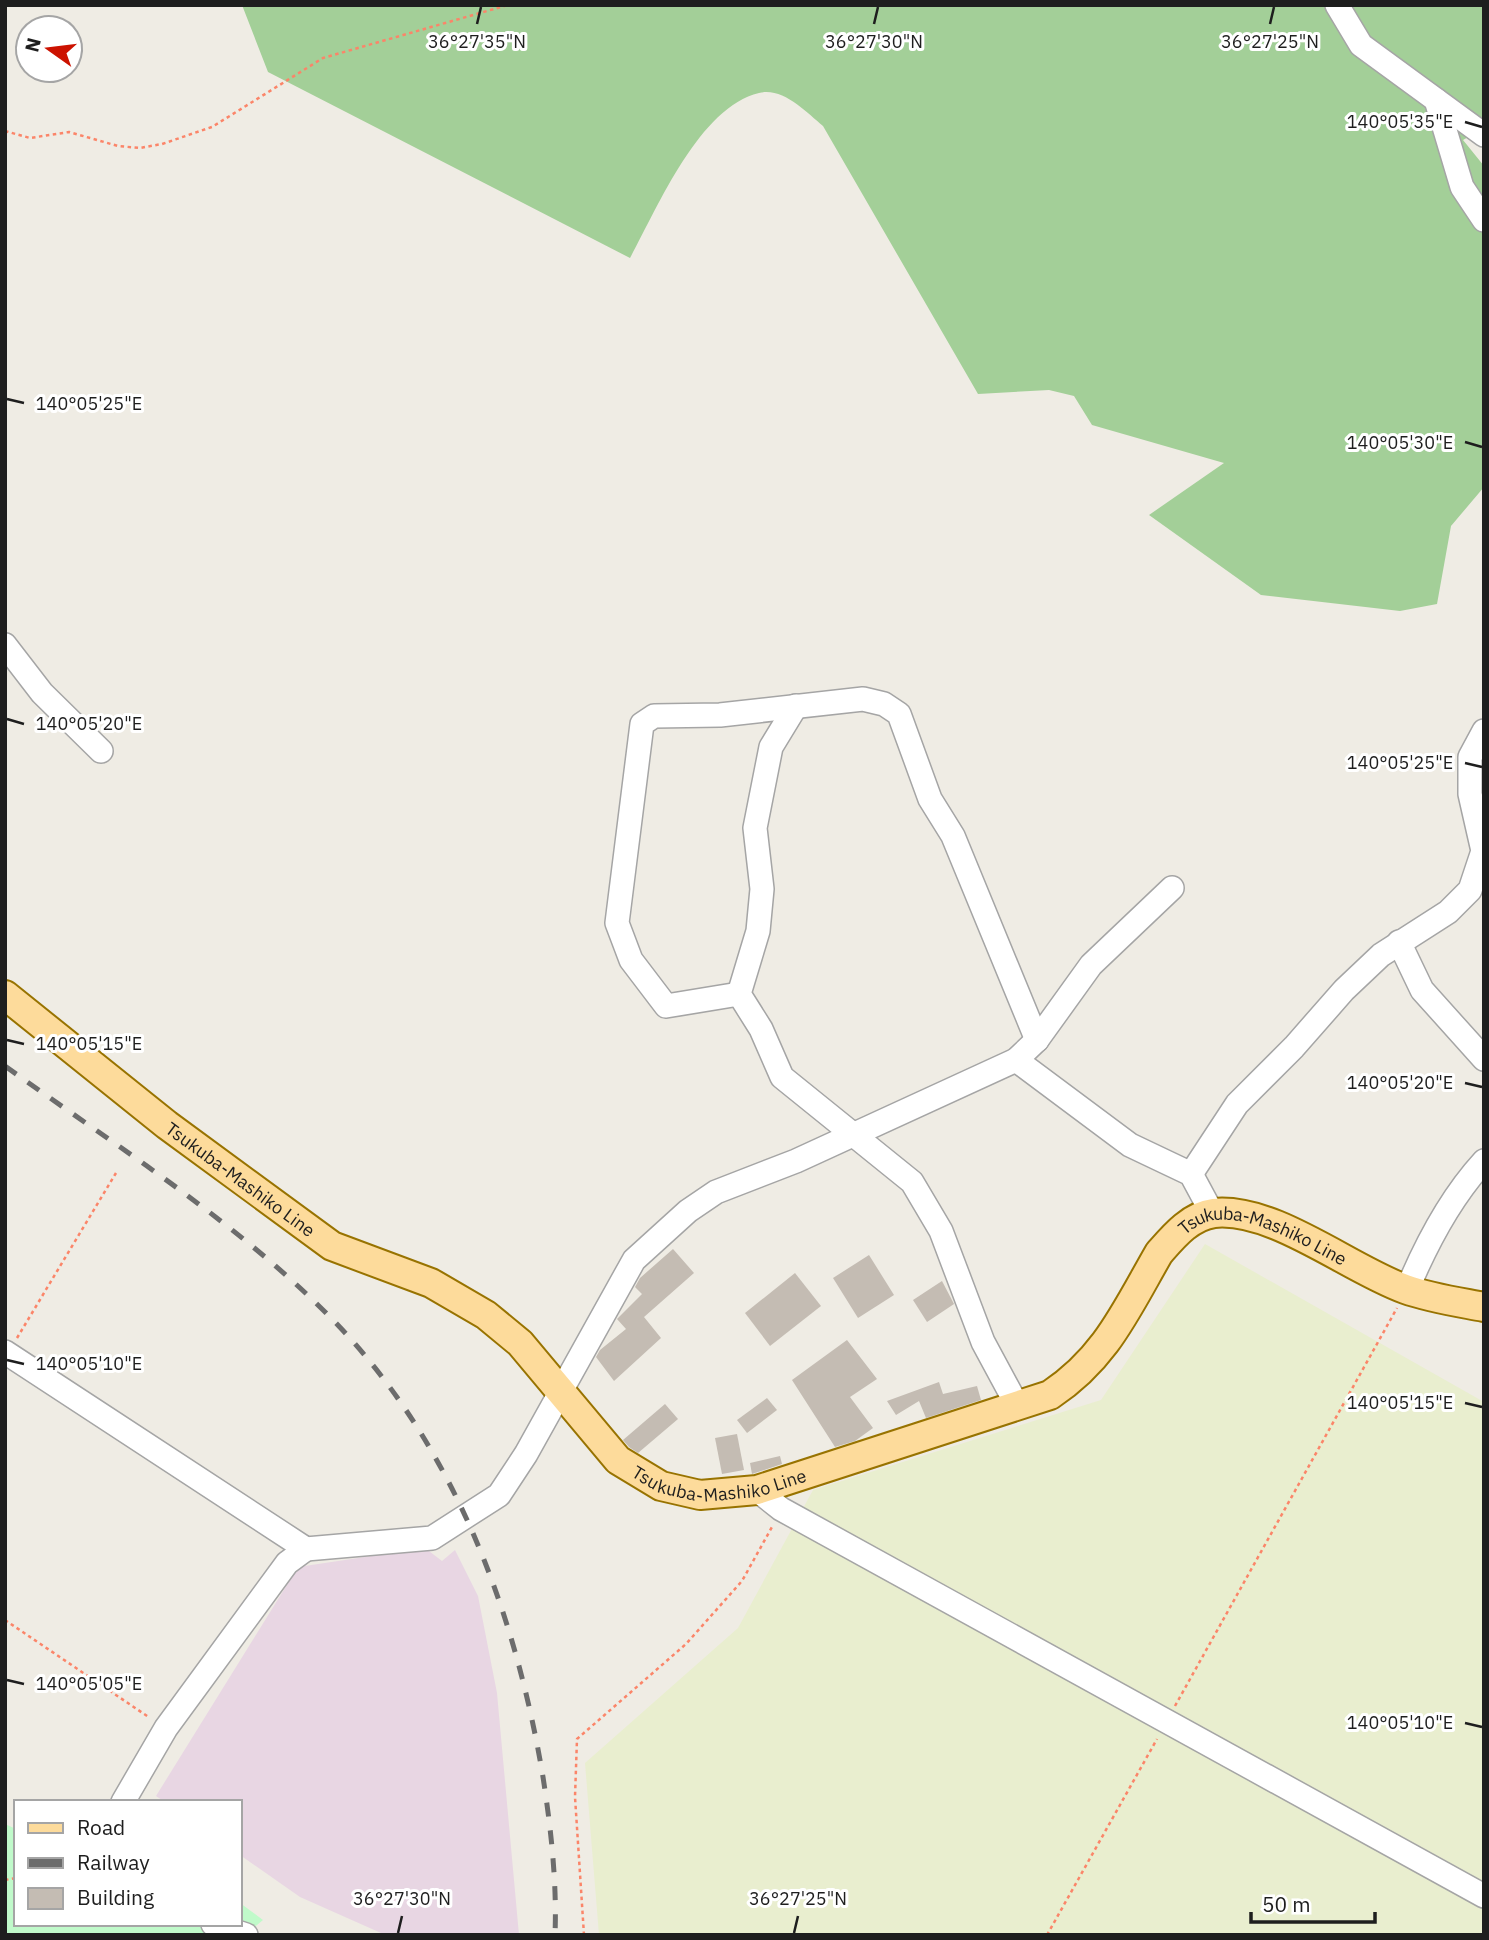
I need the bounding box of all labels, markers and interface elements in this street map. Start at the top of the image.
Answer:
north arrow [14,14,84,84]
text: 36°27'35"N [428,30,526,53]
text: 36°27'30"N [825,30,923,53]
text: 36°27'25"N [1221,30,1319,53]
text: N [19,35,46,54]
text: 140°05'35"E [1347,110,1453,133]
text: 140°05'25"E [36,392,142,415]
text: 140°05'30"E [1347,431,1453,454]
text: 140°05'20"E [36,712,142,735]
text: 140°05'25"E [1347,751,1453,774]
text: 140°05'15"E [36,1032,142,1055]
text: 140°05'20"E [1347,1071,1453,1094]
street label: Tsukuba-Mashiko Line [161,1117,320,1241]
street label: Tsukuba-Mashiko Line [1173,1201,1351,1270]
text: 140°05'10"E [36,1352,142,1375]
text: 140°05'15"E [1347,1391,1453,1414]
street label: Tsukuba-Mashiko Line [630,1456,810,1480]
text: Tsukuba-Mashiko Line [628,1460,809,1507]
text: 140°05'05"E [36,1672,142,1695]
text: 140°05'10"E [1347,1711,1453,1734]
legend [14,1800,242,1926]
text: Road [77,1813,125,1841]
text: Railway [77,1848,150,1876]
scale bar [1251,1881,1375,1925]
text: Building [77,1883,154,1911]
text: 36°27'30"N [353,1887,451,1910]
text: 36°27'25"N [749,1887,847,1910]
text: 50 m [1262,1890,1311,1918]

